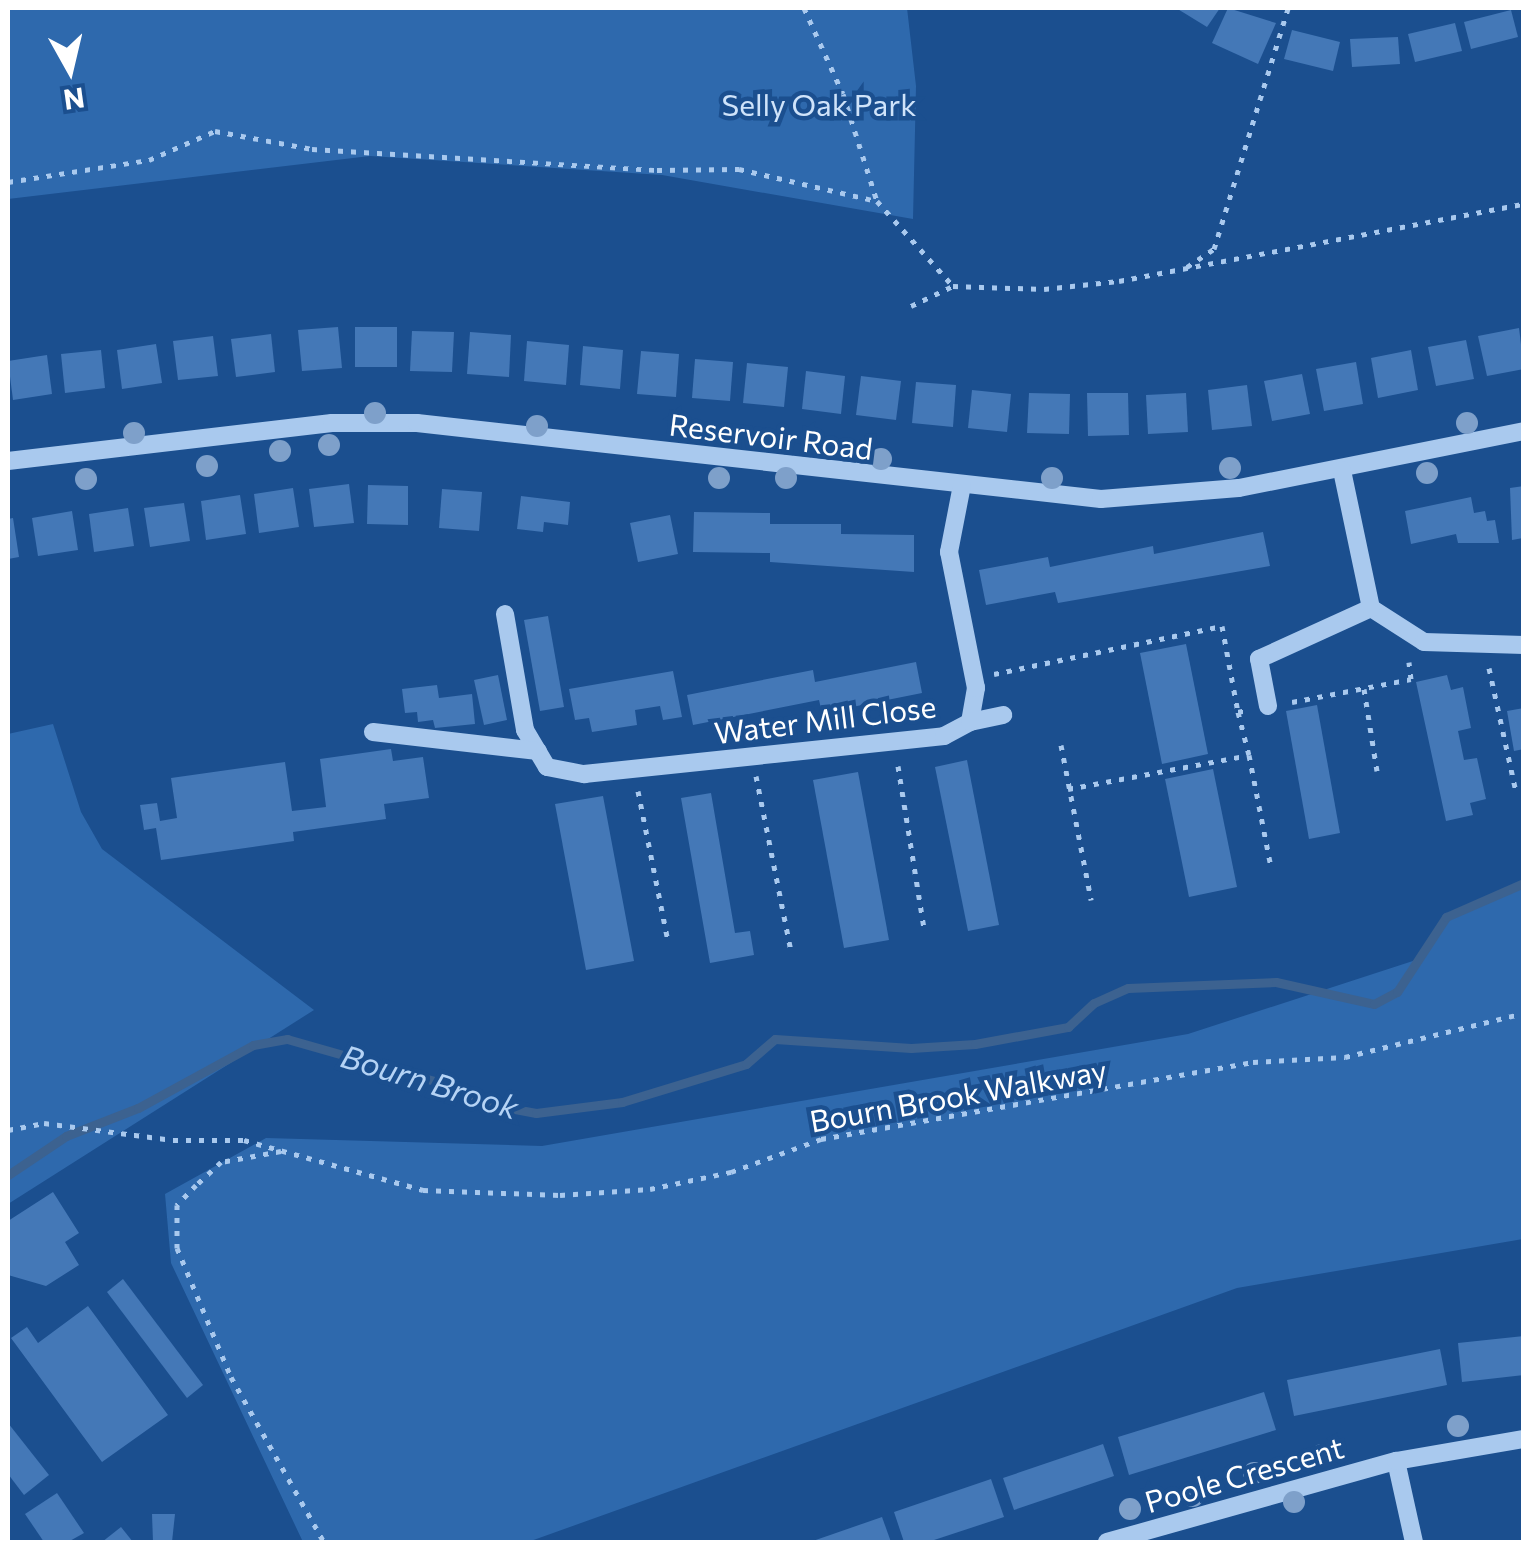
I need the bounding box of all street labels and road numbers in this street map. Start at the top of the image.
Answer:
street label: Reservoir Road [667,406,875,466]
street label: Water Mill Close [712,688,938,750]
street label: Bourn Brook Walkway [807,1051,1109,1139]
street label: Poole Crescent [1141,1428,1347,1520]

